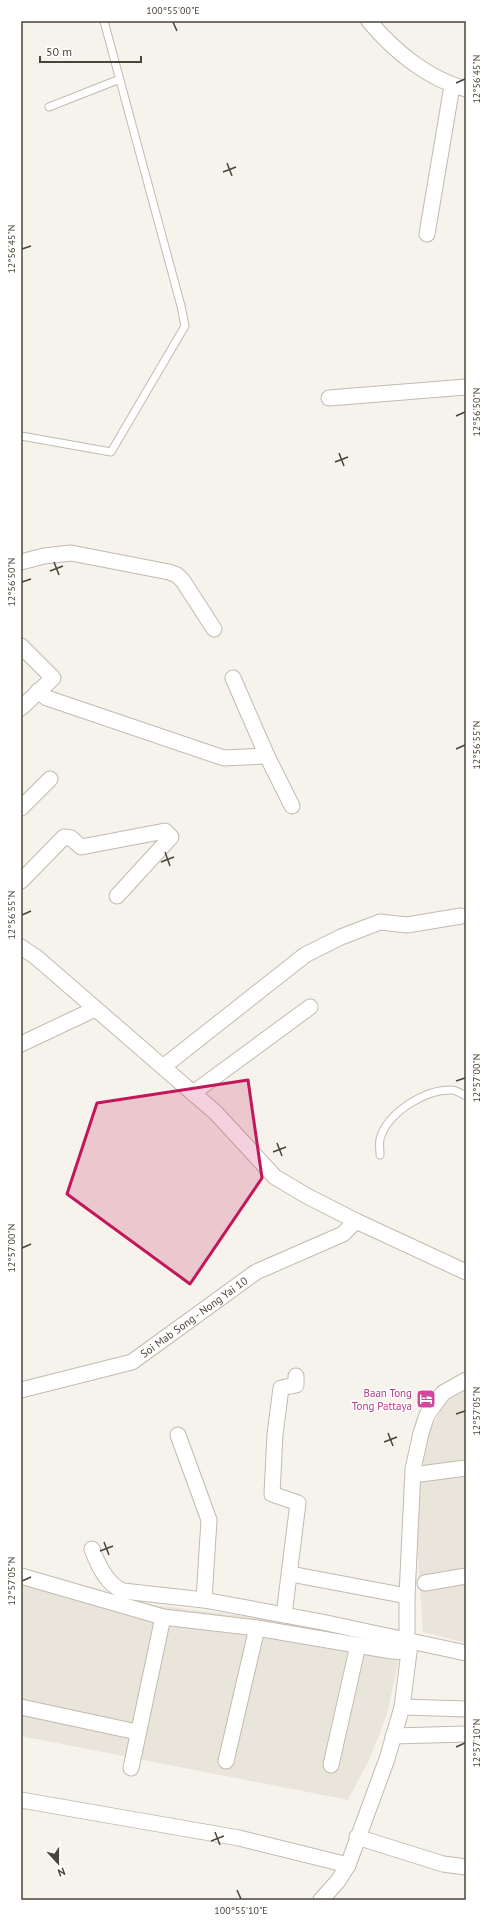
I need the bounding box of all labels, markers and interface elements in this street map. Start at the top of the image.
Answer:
text: 100°55'00"E [146,4,200,17]
scale bar [40,38,141,64]
text: 50 m [46,44,72,59]
text: 12°56'45"N [470,54,483,104]
text: 12°56'45"N [5,224,18,274]
text: 12°56'50"N [470,387,483,437]
text: 12°56'50"N [5,557,18,607]
text: 12°56'55"N [470,720,483,770]
text: 12°56'55"N [5,890,18,940]
text: 12°57'00"N [470,1053,483,1103]
text: 12°57'00"N [5,1223,18,1273]
street label: Soi Mab Song - Nong Yai 10 [138,1273,250,1361]
place label: Baan Tong Tong Pattaya [352,1386,412,1413]
text: 12°57'05"N [470,1386,483,1436]
hotel icon: Baan Tong Tong Pattaya [415,1388,437,1410]
text: 12°57'05"N [5,1556,18,1606]
text: 12°57'10"N [470,1718,483,1768]
north arrow [38,1843,78,1883]
text: N [56,1865,67,1880]
text: 100°55'10"E [214,1904,268,1917]

